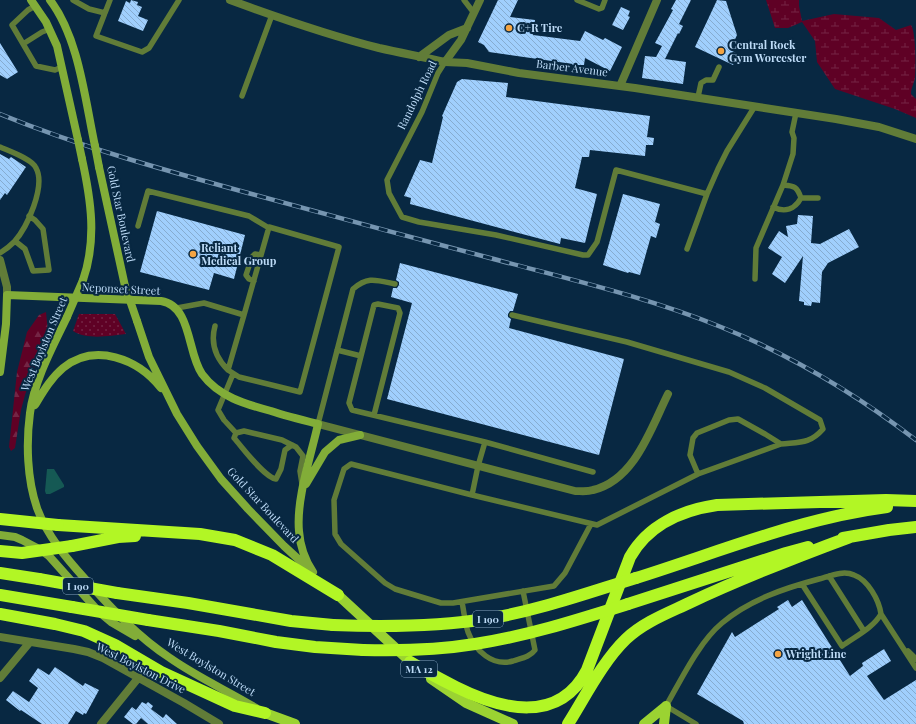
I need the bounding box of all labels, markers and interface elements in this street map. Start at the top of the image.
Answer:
place label: C+R Tire [517,20,563,35]
marker: C+R Tire [504,23,514,33]
place label: Central Rock Gym Worcester [729,37,807,65]
marker: Central Rock Gym Worcester [716,46,726,56]
street label: Barber Avenue [535,56,609,79]
street label: Randolph Road [393,57,440,132]
street label: Gold Star Boulevard [104,164,139,264]
place label: Reliant Medical Group [201,240,277,268]
marker: Reliant Medical Group [188,249,198,259]
street label: Neponset Street [81,279,161,298]
street label: West Boylston Street [17,294,70,394]
street label: Gold Star Boulevard [224,464,303,546]
road number: I 190 [63,578,93,594]
road number: I 190 [473,611,503,627]
street label: West Boylston Street [163,634,258,699]
street label: West Boylston Drive [93,638,189,697]
place label: Wright Line [785,646,847,661]
marker: Wright Line [773,649,783,659]
road number: MA 12 [401,661,437,677]

